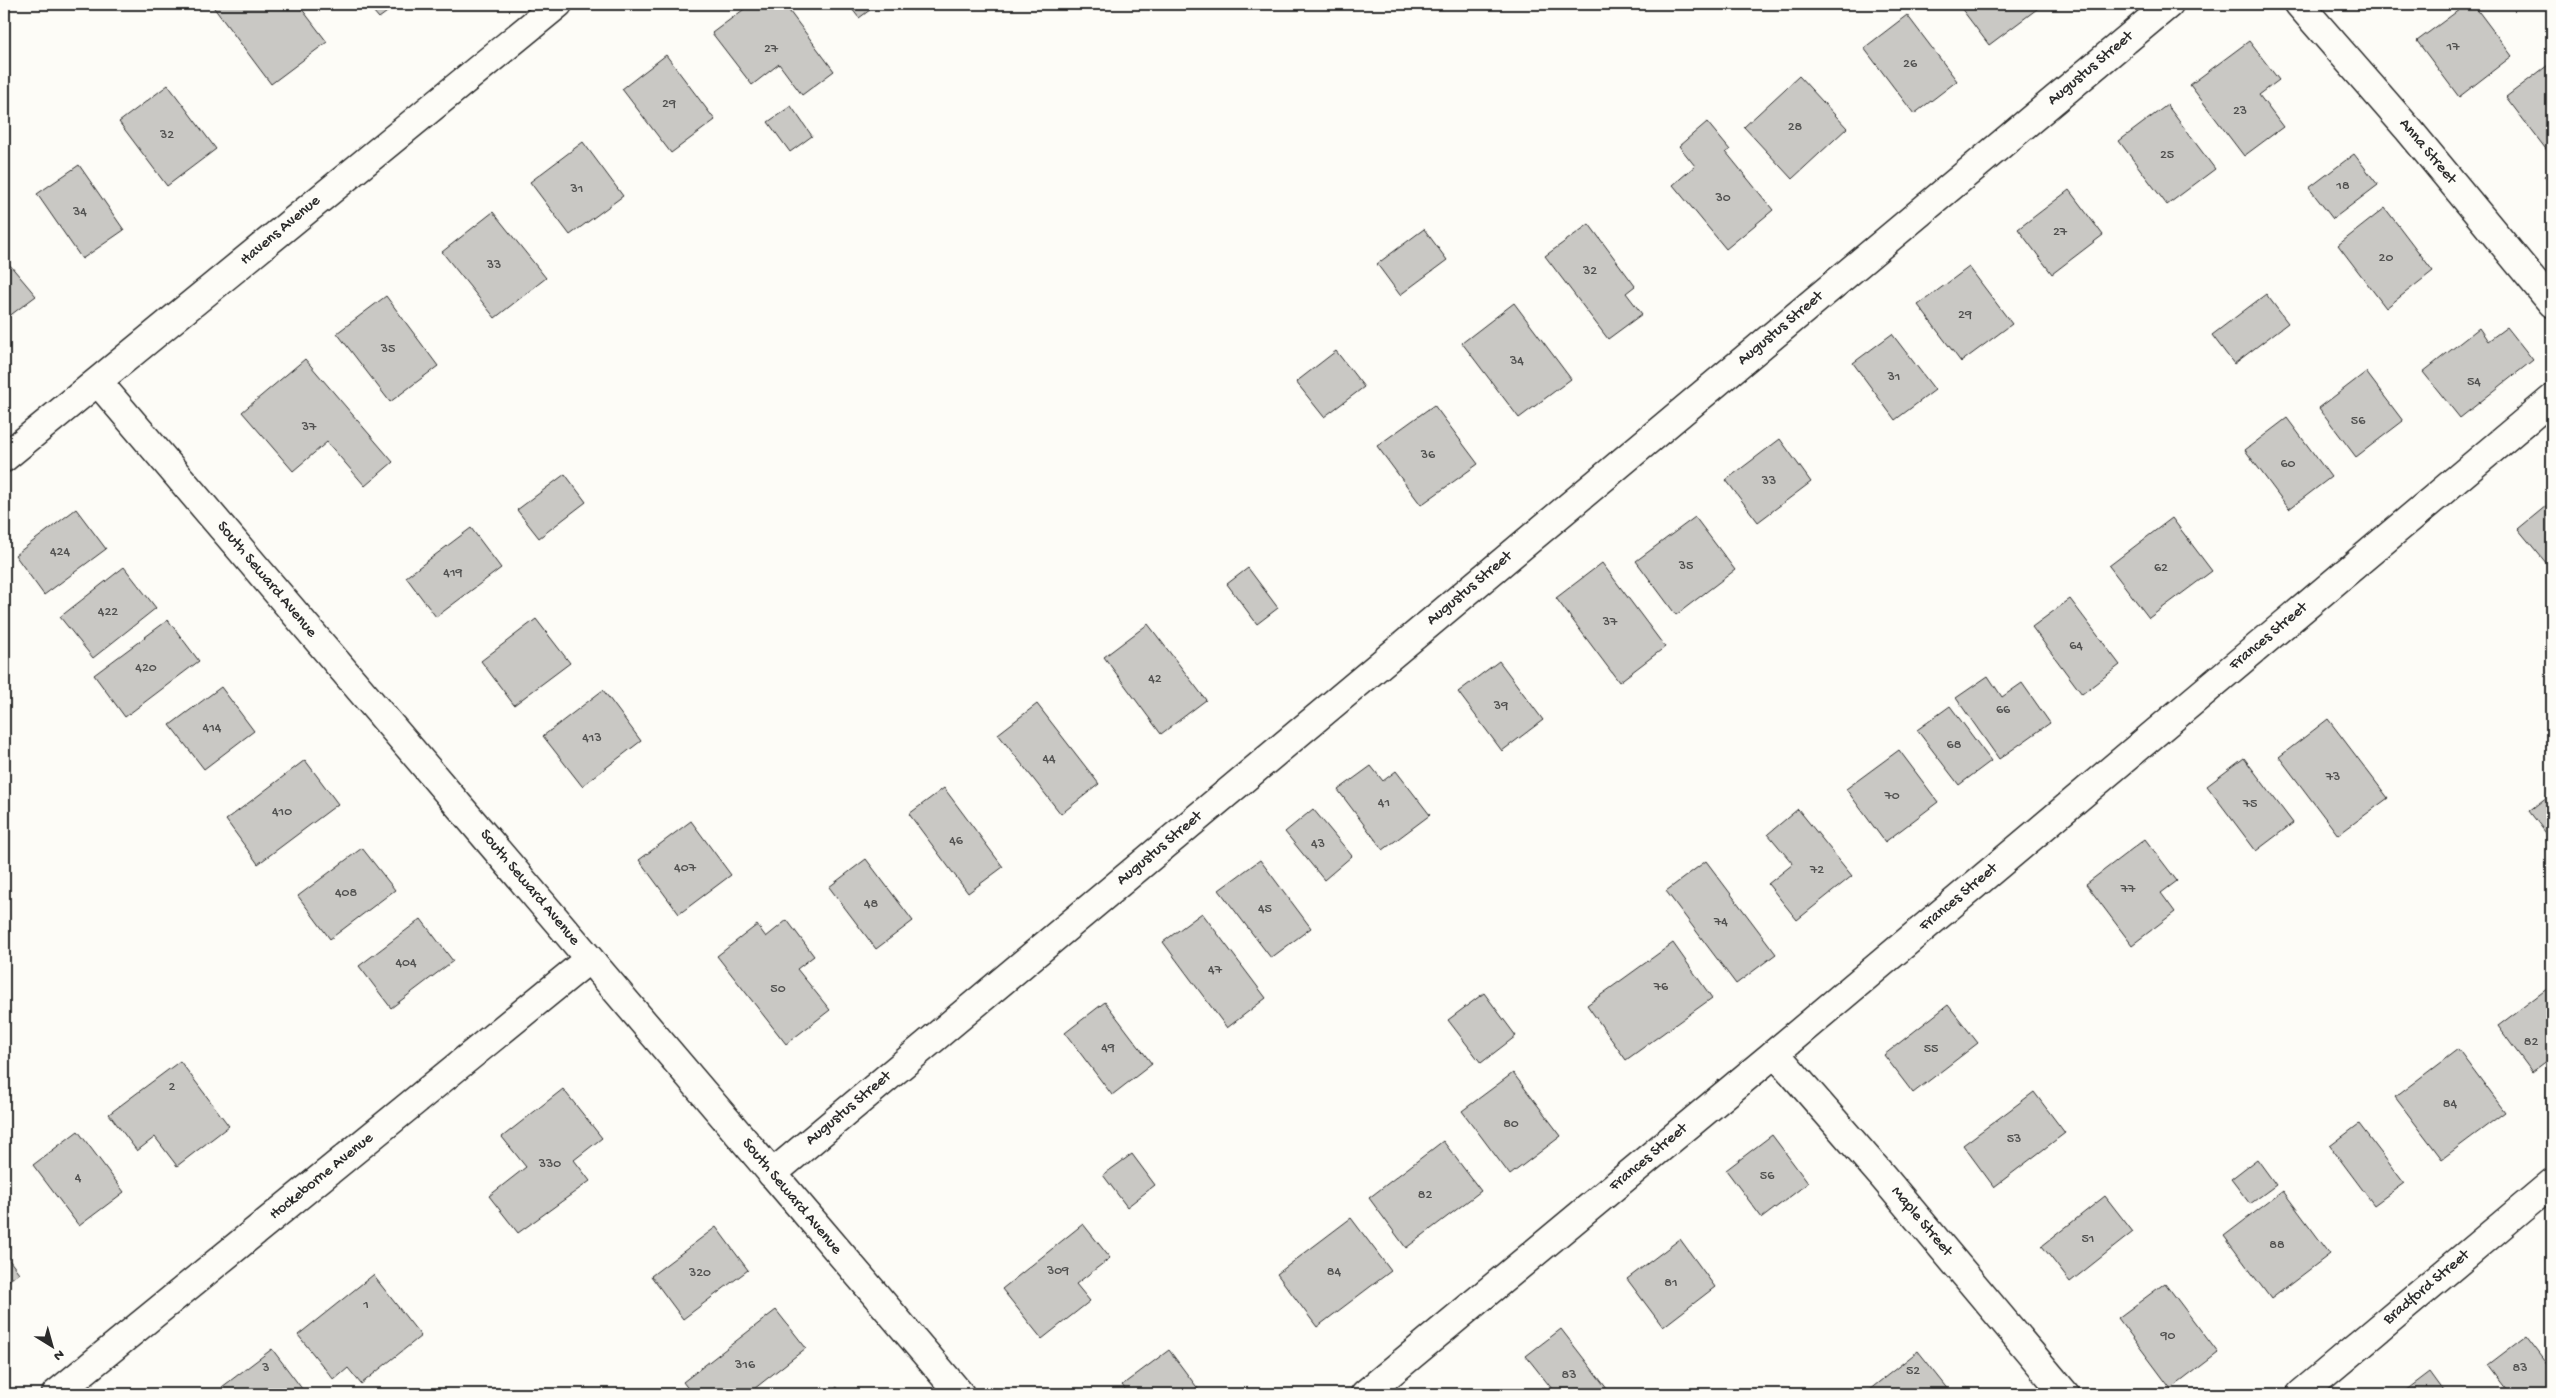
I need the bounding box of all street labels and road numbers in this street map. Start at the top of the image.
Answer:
street label: Augustus Street [2044,27,2139,110]
street label: Anna Street [2394,115,2461,190]
street label: Havens Avenue [237,192,325,270]
street label: Augustus Street [1734,287,1829,370]
street label: South Seward Avenue [212,518,321,643]
street label: Augustus Street [1423,547,1518,630]
street label: Frances Street [2225,598,2313,676]
street label: Augustus Street [1113,807,1208,890]
street label: South Seward Avenue [475,826,584,951]
street label: Frances Street [1915,859,2003,937]
street label: Augustus Street [802,1067,897,1150]
street label: Frances Street [1605,1119,1693,1197]
street label: Hockeborne Avenue [266,1129,378,1225]
street label: South Seward Avenue [737,1135,846,1260]
street label: Maple Street [1886,1183,1957,1262]
street label: Bradford Street [2379,1245,2475,1330]

